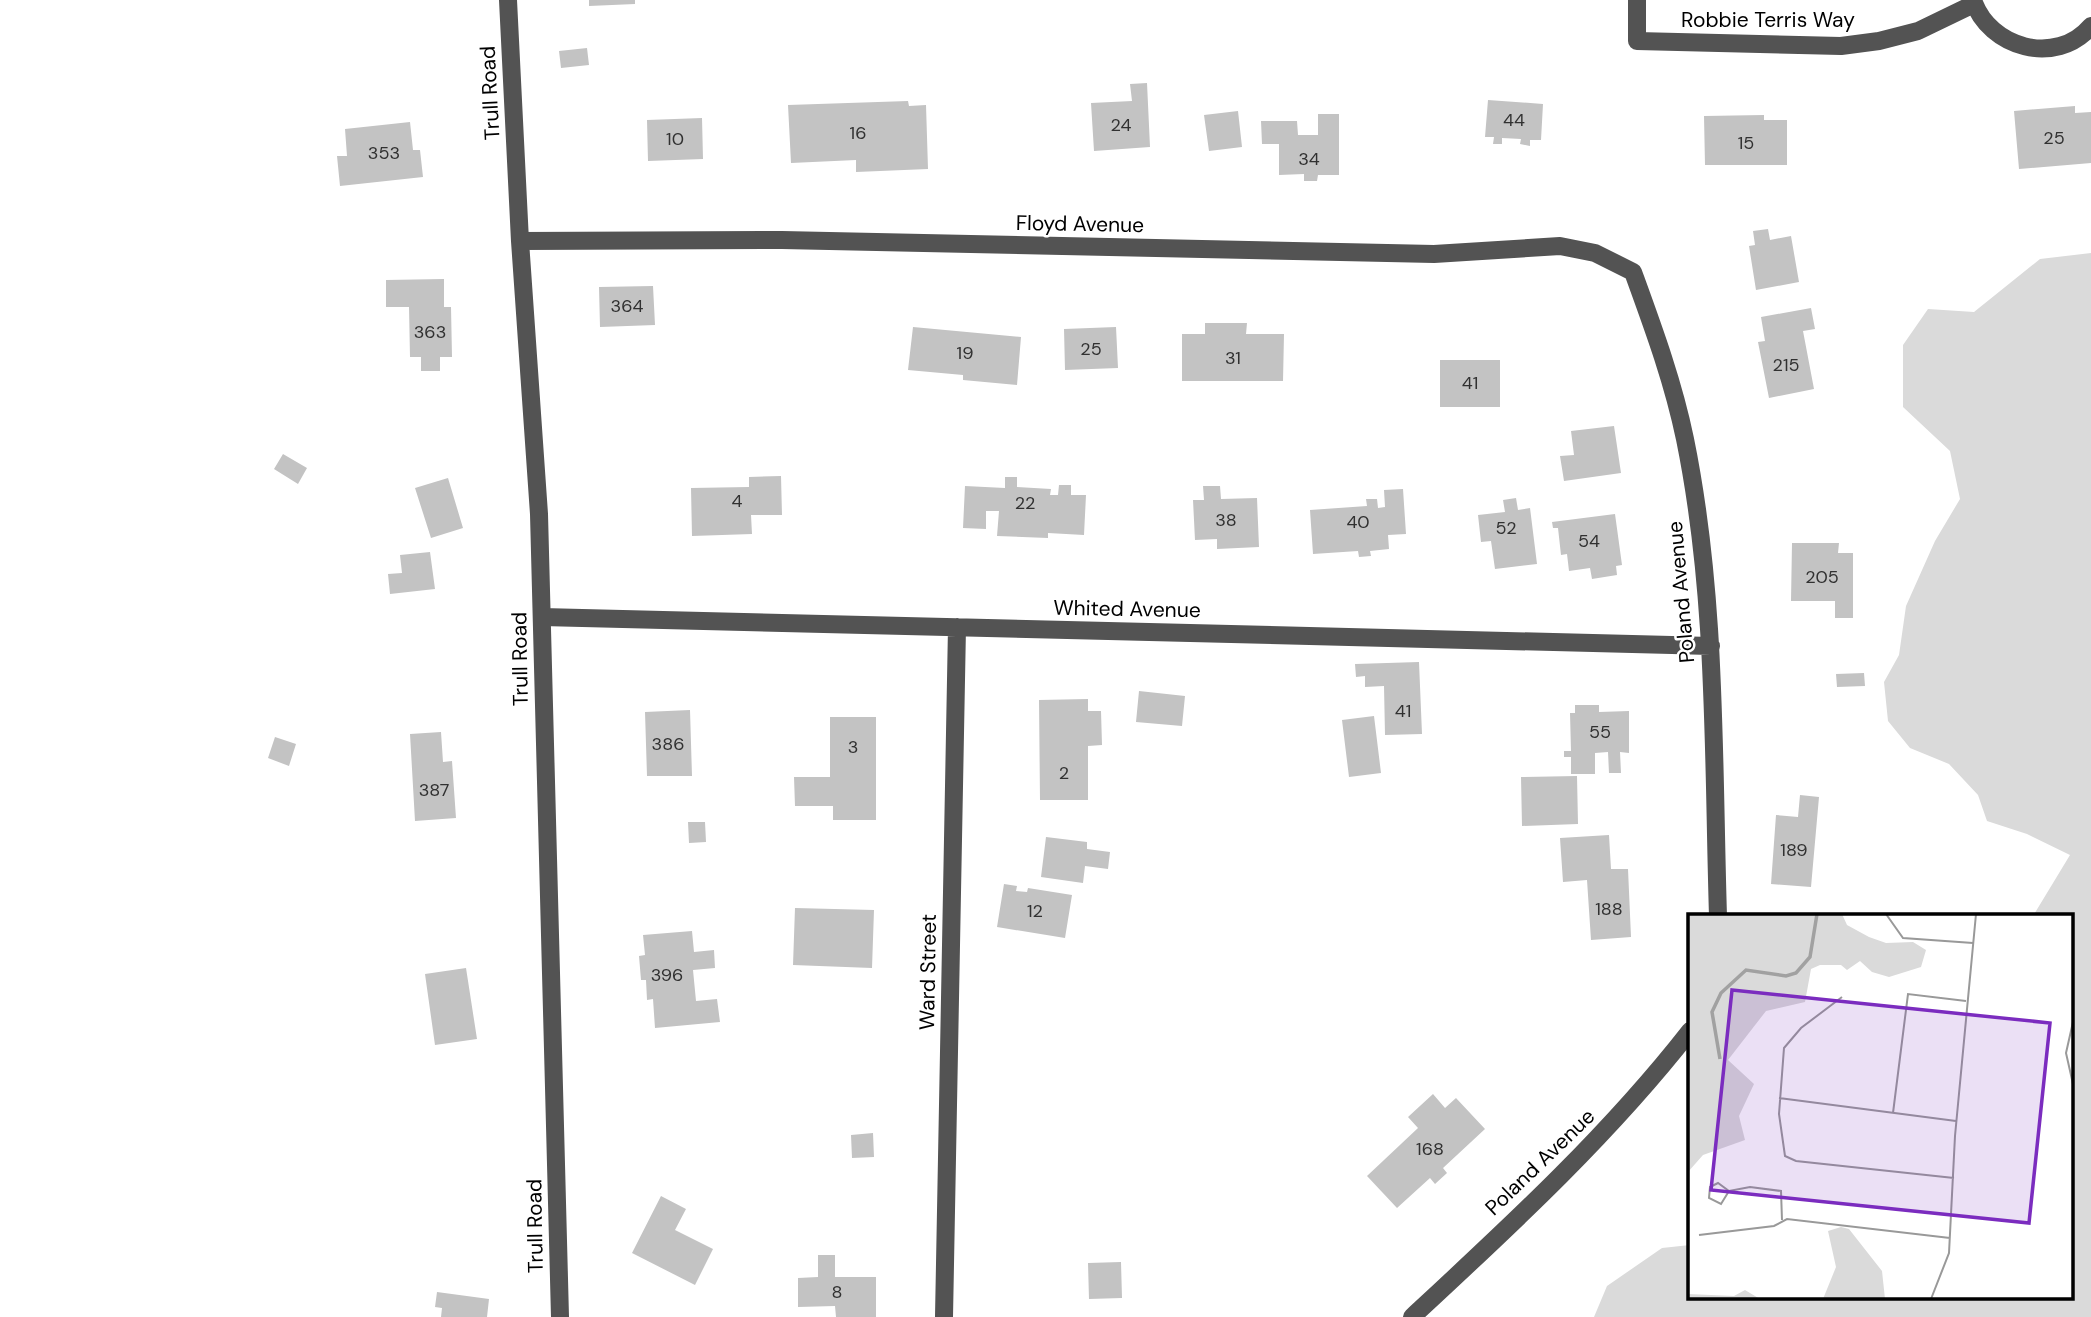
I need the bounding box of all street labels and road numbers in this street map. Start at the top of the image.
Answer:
street label: Robbie Terris Way [1681,6,1855,34]
street label: Trull Road [474,45,506,141]
street label: Floyd Avenue [1016,209,1144,239]
street label: Poland Avenue [1661,520,1701,664]
street label: Whited Avenue [1053,594,1201,624]
street label: Trull Road [505,612,535,706]
street label: Ward Street [913,914,943,1030]
street label: Poland Avenue [1479,1102,1601,1221]
street label: Trull Road [520,1179,550,1273]

